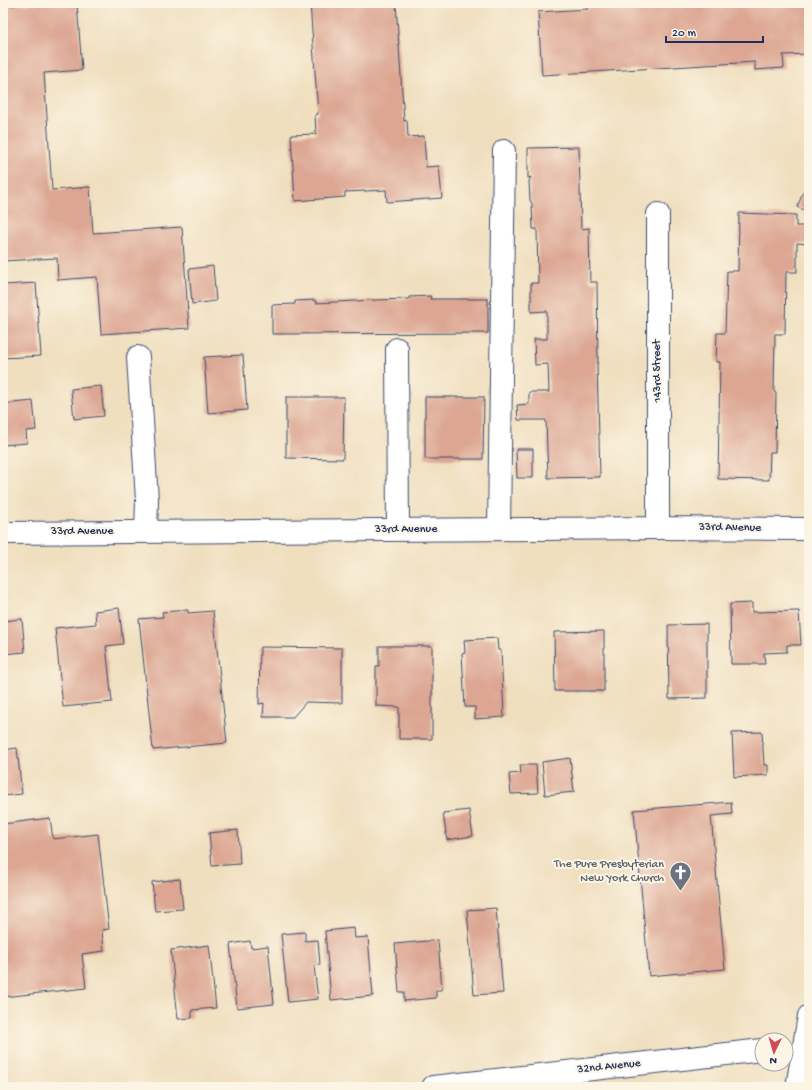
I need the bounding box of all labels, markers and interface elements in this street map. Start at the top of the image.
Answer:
scale bar [666,18,763,44]
text: 20 m [672,27,697,41]
street label: 143rd Street [651,338,665,403]
street label: 33rd Avenue [698,520,762,536]
street label: 33rd Avenue [374,523,438,537]
street label: 33rd Avenue [50,525,114,539]
place label: The Pure Presbyterian New York Church [553,858,665,886]
church icon: The Pure Presbyterian New York Church [667,859,693,892]
north arrow [754,1032,794,1072]
text: N [769,1054,777,1066]
street label: 32nd Avenue [576,1057,642,1077]

